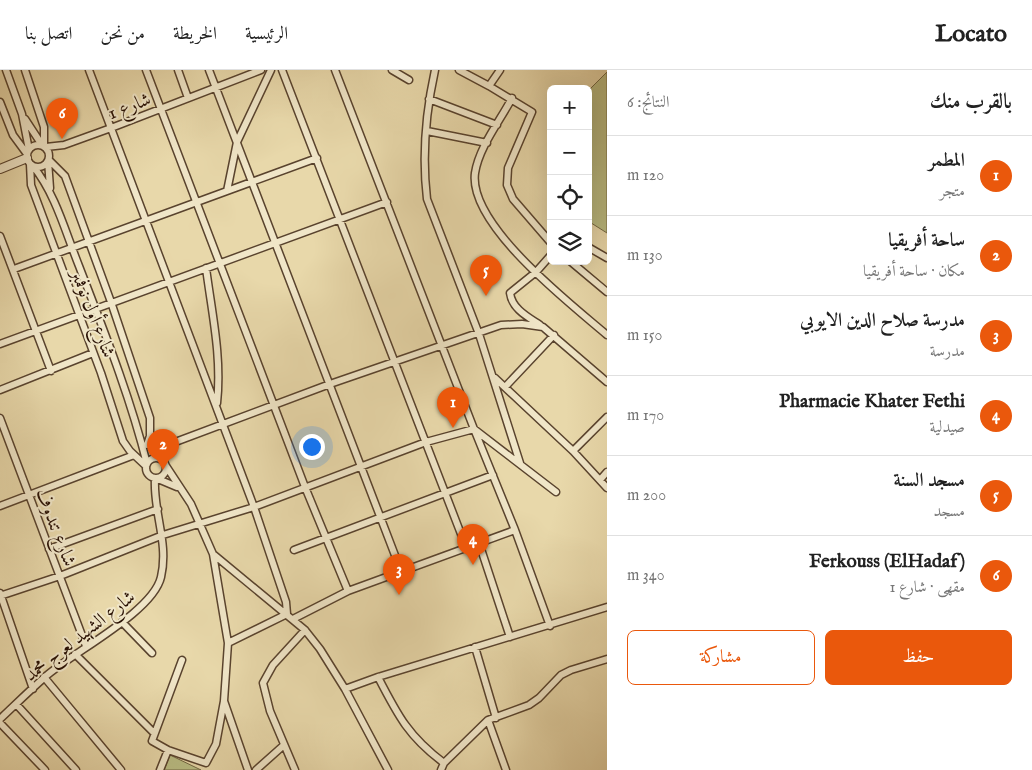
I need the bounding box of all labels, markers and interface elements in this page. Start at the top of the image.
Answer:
text: Locato [935,19,1007,50]
text: اتصل بنا [25,23,72,46]
text: من نحن [100,23,145,46]
text: الخريطة [173,23,217,46]
text: الرئيسية [245,23,288,46]
map controls [547,85,592,265]
button: + [547,85,592,130]
street label: شارع 1 [105,88,155,128]
text: بالقرب منك [930,89,1012,116]
text: النتائج: 6 [627,93,670,113]
pin: 6 [46,98,78,139]
button: − [547,130,592,175]
text: المطمر [928,149,965,173]
text: 120 m [627,166,664,186]
text: 1 [993,166,999,186]
button: locate [547,175,592,220]
text: متجر [940,182,965,202]
button: layers [547,220,592,265]
text: ساحة أفريقيا [888,229,965,253]
text: 130 m [627,246,663,266]
text: 2 [992,246,1000,266]
pin: 5 [470,255,502,296]
text: مكان · ساحة أفريقيا [863,262,965,282]
street label: شارع أول نوفمبر [62,264,122,362]
text: مدرسة صلاح الدين الايوبي [800,309,965,333]
text: 150 m [627,326,662,346]
text: 3 [993,326,999,346]
text: مدرسة [930,342,965,362]
pin: 1 [437,387,469,428]
text: Pharmacie Khater Fethi [779,390,965,414]
text: 170 m [627,406,664,426]
text: 4 [992,406,1000,426]
text: صيدلية [930,418,965,438]
pin: 2 [147,429,179,470]
your location [299,434,325,460]
text: مسجد السنة [893,469,965,493]
street label: شارع تندوف [27,485,81,571]
text: 200 m [627,486,666,506]
text: 5 [993,486,999,506]
text: مسجد [934,502,965,522]
pin: 4 [457,524,489,565]
text: Ferkouss (ElHadaf) [809,550,965,574]
pin: 3 [383,554,415,595]
text: 340 m [627,566,665,586]
text: 6 [993,566,999,586]
text: مقهى · شارع 1 [889,578,965,598]
street label: شارع الشهيد لعرج محمد [20,586,143,691]
button: مشاركة [627,630,815,685]
button: حفظ [825,630,1012,685]

